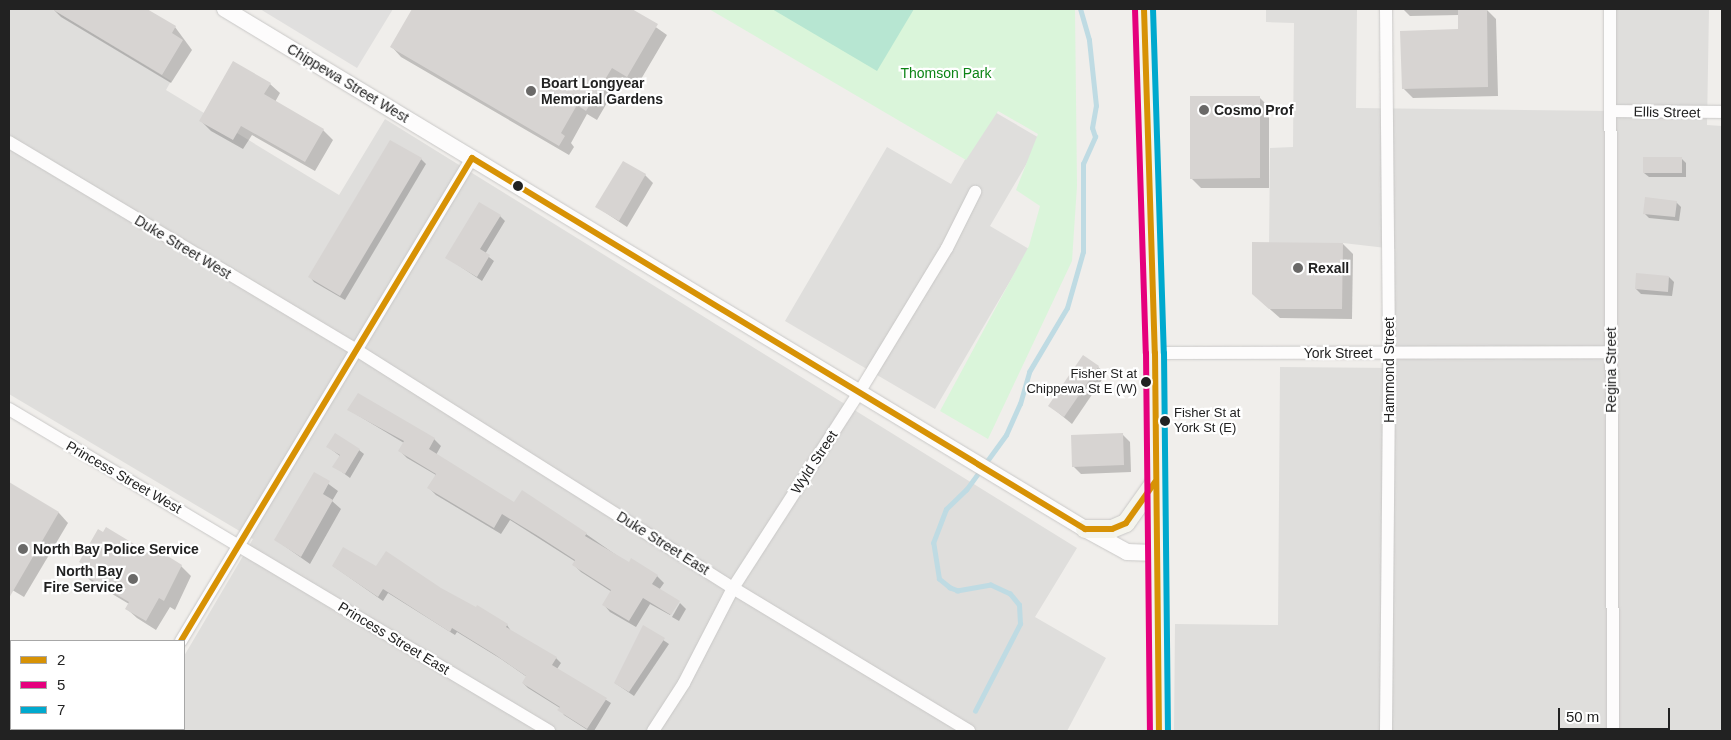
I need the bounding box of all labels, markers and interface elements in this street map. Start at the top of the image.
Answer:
street label: Chippewa Street West [284,40,412,126]
park label: Thomson Park [900,65,992,81]
place label: Boart Longyear Memorial Gardens [541,75,663,108]
marker: Boart Longyear Memorial Gardens [525,85,537,97]
place label: Cosmo Prof [1214,102,1293,118]
street label: Ellis Street [1633,103,1701,121]
marker: Cosmo Prof [1198,104,1210,116]
unlabelled marker [513,181,523,191]
street label: Duke Street West [132,212,234,282]
place label: Rexall [1308,260,1349,276]
marker: Rexall [1292,262,1304,274]
street label: Hammond Street [1381,317,1397,423]
street label: Regina Street [1603,327,1619,413]
street label: York Street [1304,345,1372,361]
place label: Fisher St at Chippewa St E (W) [1026,367,1137,398]
marker: Fisher St at Chippewa St E (W) [1141,377,1151,387]
place label: Fisher St at York St (E) [1174,406,1240,437]
marker: Fisher St at York St (E) [1160,416,1170,426]
street label: Wyld Street [787,427,841,497]
street label: Princess Street West [63,437,185,517]
street label: Duke Street East [614,508,712,578]
place label: North Bay Police Service [33,541,199,557]
marker: North Bay Police Service [17,543,29,555]
place label: North Bay Fire Service [44,563,123,596]
marker: North Bay Fire Service [127,573,139,585]
street label: Princess Street East [335,598,453,678]
legend [10,640,185,730]
text: 2 [57,651,65,668]
text: 5 [57,676,65,693]
scale bar [1561,698,1674,730]
text: 7 [57,701,65,718]
text: 50 m [1566,708,1599,725]

